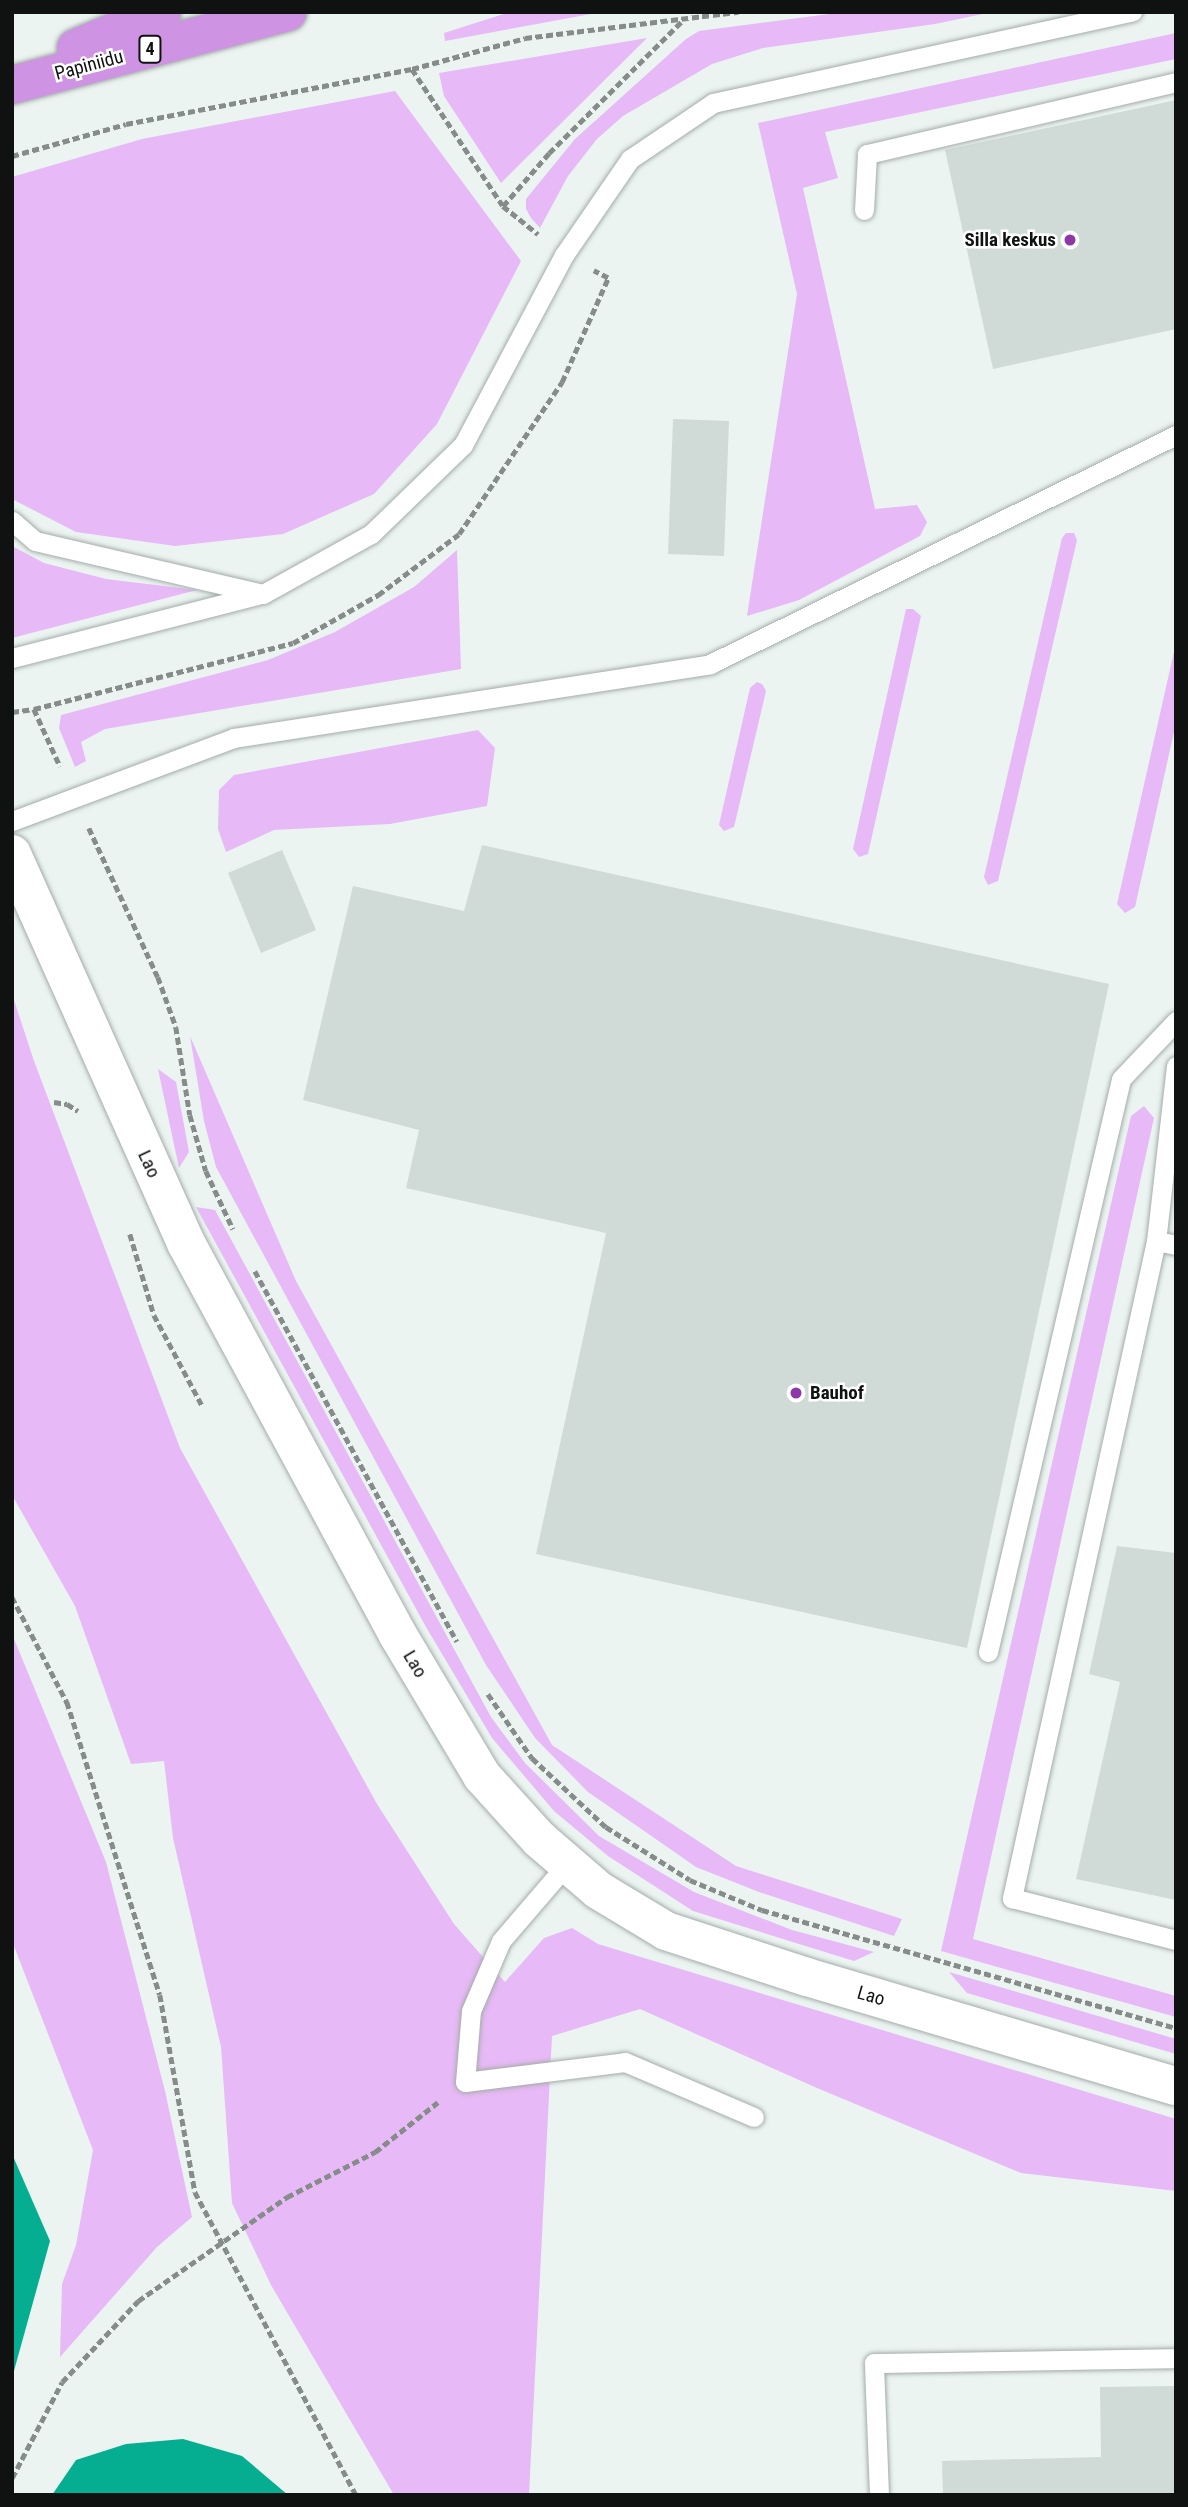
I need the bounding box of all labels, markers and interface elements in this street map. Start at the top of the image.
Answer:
road number: 4 [138,34,162,64]
street label: Papiniidu [52,45,126,85]
place label: Silla keskus [964,229,1056,251]
marker: Silla keskus [1062,232,1078,248]
street label: Lao [133,1147,165,1181]
place label: Bauhof [810,1382,864,1404]
marker: Bauhof [788,1385,804,1401]
street label: Lao [398,1646,432,1682]
street label: Lao [855,1981,887,2011]

